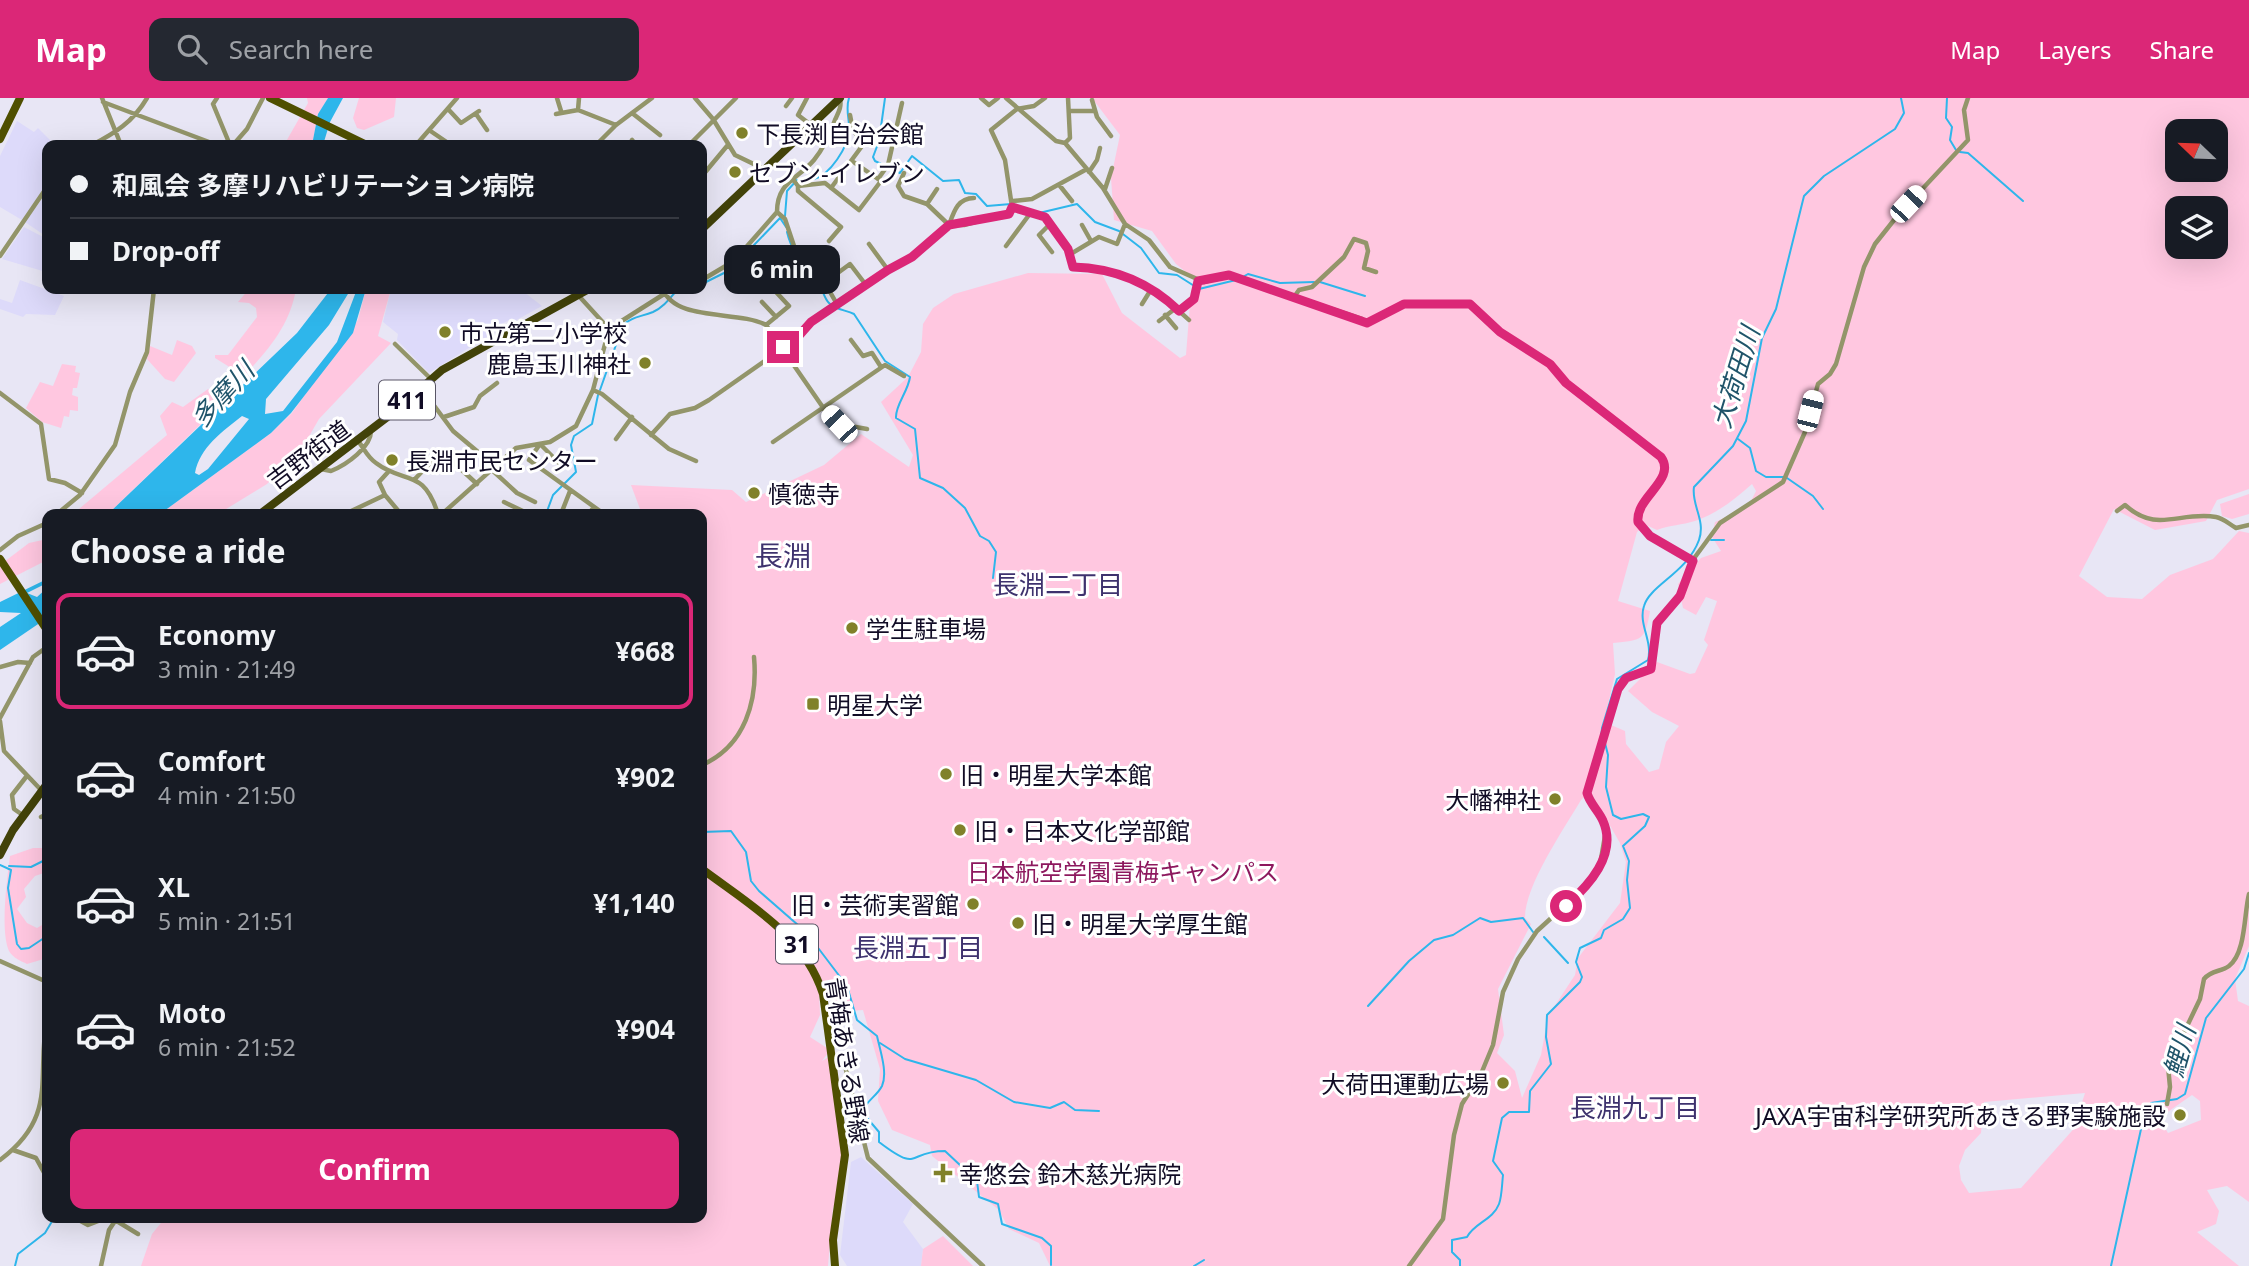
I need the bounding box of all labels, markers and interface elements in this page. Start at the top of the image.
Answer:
search box [149,18,639,81]
text: Map [35,27,107,72]
icon: search [173,30,211,68]
text: Search here [229,31,373,67]
text: Map [1950,33,2000,66]
text: Layers [2038,33,2112,66]
text: Share [2150,33,2214,66]
place label: 下長渕自治会館 [756,117,924,150]
north arrow [2165,119,2228,182]
map controls [2165,119,2228,259]
marker: 下長渕自治会館 [734,125,750,141]
place label: セブン-イレブン [749,156,925,189]
marker: セブン-イレブン [727,164,743,180]
text: 和風会 多摩リハビリテーション病院 [112,167,534,203]
car [1886,181,1931,227]
button: layers [2165,196,2228,259]
text: Drop-off [112,233,219,269]
callout: 6 min [725,246,841,294]
text: 6 min [750,253,814,285]
place label: 市立第二小学校 [459,316,627,349]
water label: 大荷田川 [1703,319,1768,432]
marker: 市立第二小学校 [437,324,453,340]
route end [767,331,799,363]
place label: 鹿島玉川神社 [487,347,631,380]
water label: 多摩川 [182,351,264,435]
marker: 鹿島玉川神社 [637,355,653,371]
road number: 411 [379,380,435,420]
car [1795,388,1826,434]
car [817,401,862,447]
street label: 吉野街道 [260,412,356,496]
place label: 長淵市民センター [406,444,598,477]
marker: 長淵市民センター [384,452,400,468]
place label: 慎徳寺 [768,477,840,510]
marker: 慎徳寺 [746,485,762,501]
text: Choose a ride [70,529,286,572]
district label: 長淵 [755,536,811,574]
district label: 長淵二丁目 [993,566,1123,602]
place label: 学生駐車場 [866,612,986,645]
text: Economy [158,617,276,653]
icon: car [74,620,137,683]
marker: 学生駐車場 [844,620,860,636]
text: ¥668 [616,633,675,669]
text: 3 min · 21:49 [158,653,296,685]
place label: 明星大学 [827,688,923,721]
marker: 明星大学 [805,696,821,712]
text: Comfort [158,743,266,779]
icon: car [74,746,137,809]
place label: 旧・明星大学本館 [960,758,1152,791]
text: ¥902 [616,759,675,795]
marker: 旧・明星大学本館 [938,766,954,782]
text: 4 min · 21:50 [158,779,296,811]
place label: 大幡神社 [1445,783,1541,816]
marker: 大幡神社 [1547,791,1563,807]
place label: 旧・日本文化学部館 [974,814,1190,847]
marker: 旧・日本文化学部館 [952,822,968,838]
park label: 日本航空学園青梅キャンパス [967,855,1279,888]
text: XL [158,869,190,905]
icon: car [74,872,137,935]
text: ¥1,140 [593,885,675,921]
place label: 旧・芸術実習館 [791,888,959,921]
route start [1550,890,1582,922]
marker: 旧・芸術実習館 [965,896,981,912]
text: 5 min · 21:51 [158,905,296,937]
place label: 旧・明星大学厚生館 [1032,907,1248,940]
marker: 旧・明星大学厚生館 [1010,915,1026,931]
road number: 31 [776,924,818,964]
district label: 長淵五丁目 [853,929,983,965]
street label: 青梅あきる野線 [819,975,877,1145]
text: Moto [158,995,226,1031]
icon: car [74,998,137,1061]
text: ¥904 [616,1011,675,1047]
water label: 鯉川 [2155,1018,2204,1081]
text: 6 min · 21:52 [158,1031,296,1063]
place label: 大荷田運動広場 [1321,1067,1489,1100]
marker: 大荷田運動広場 [1495,1075,1511,1091]
district label: 長淵九丁目 [1570,1089,1700,1125]
place label: JAXA宇宙科学研究所あきる野実験施設 [1753,1099,2166,1132]
marker: JAXA宇宙科学研究所あきる野実験施設 [2172,1107,2188,1123]
button: Confirm [70,1129,679,1209]
place label: 幸悠会 鈴木慈光病院 [959,1157,1181,1190]
marker: 幸悠会 鈴木慈光病院 [933,1163,953,1183]

